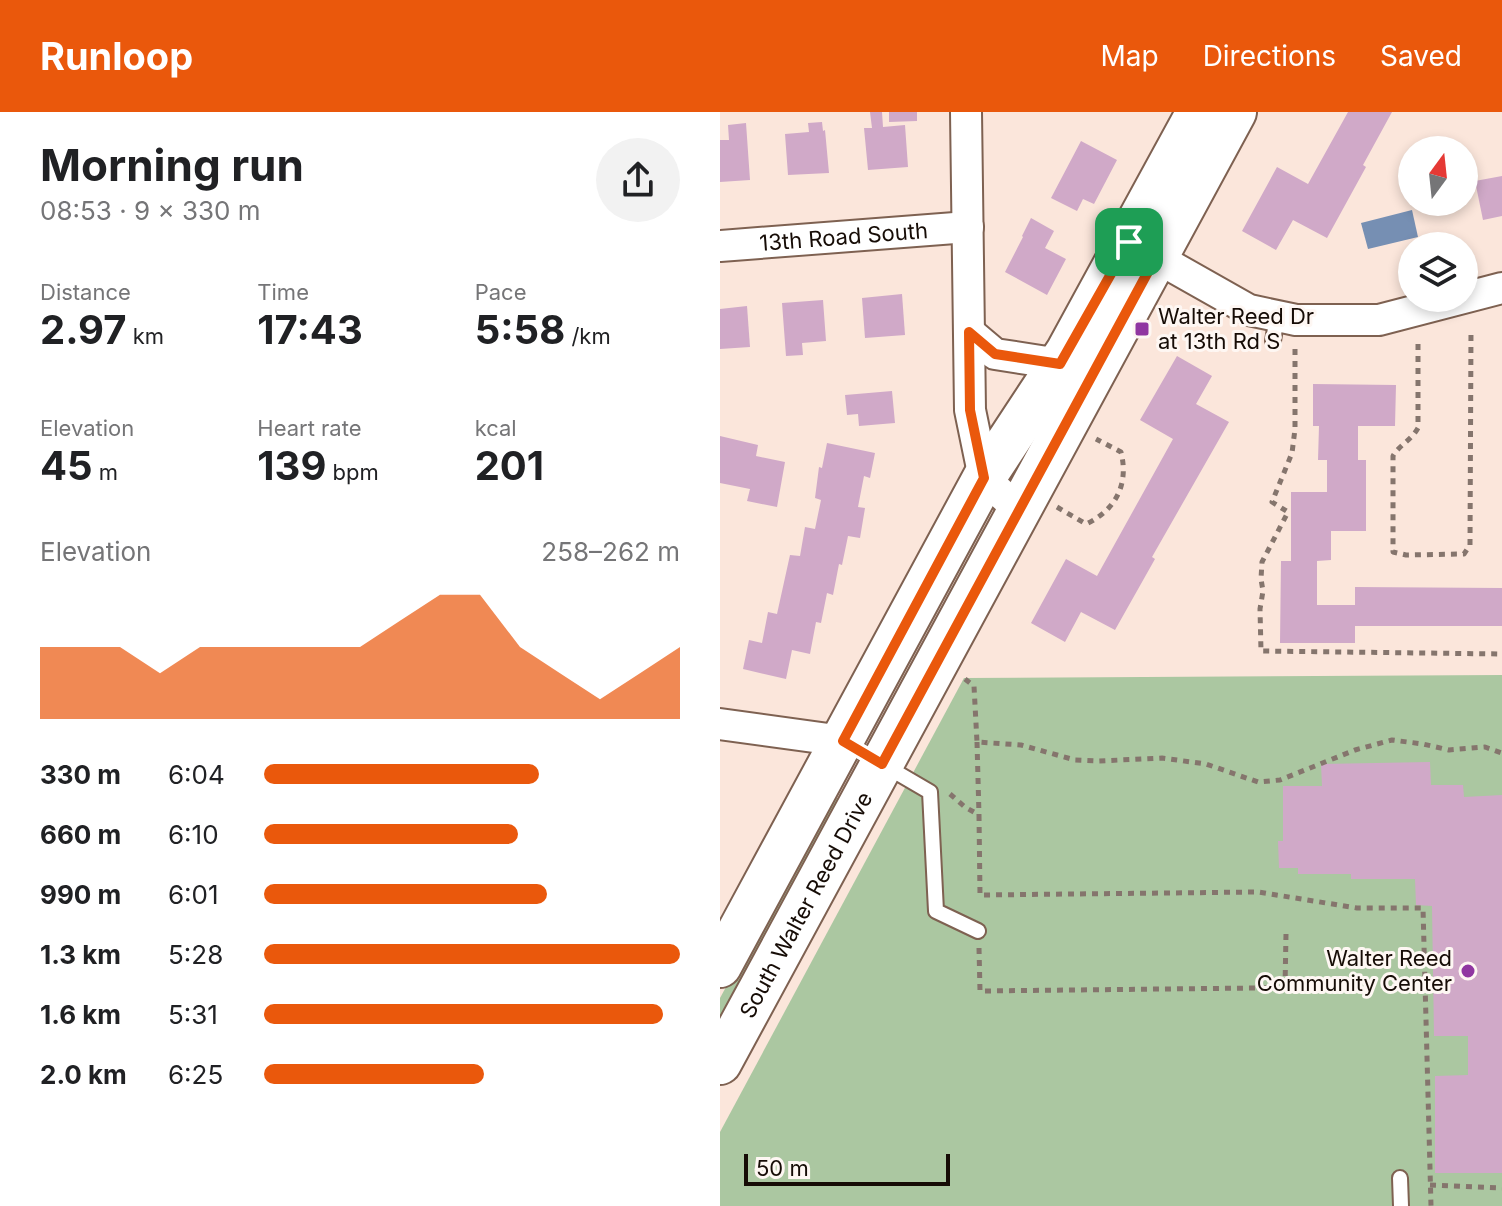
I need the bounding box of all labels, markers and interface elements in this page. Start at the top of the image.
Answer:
text: Runloop [40,33,193,79]
text: Map [1100,39,1159,73]
text: Directions [1203,39,1336,73]
text: Saved [1380,39,1462,73]
north arrow [1398,136,1478,216]
map controls [1398,136,1478,312]
text: Morning run [40,138,304,192]
button: share [596,138,680,222]
text: 08:53 · 9 × 330 m [40,195,261,226]
pin [1095,208,1163,276]
street label: 13th Road South [758,217,929,256]
icon: arrive [1107,220,1151,264]
button: layers [1398,232,1478,312]
text: Distance [40,279,131,305]
text: Time [257,279,309,305]
text: Pace [475,279,526,305]
place label: Walter Reed Dr at 13th Rd S [1158,303,1314,354]
text: 2.97 [40,305,127,354]
text: 17:43 [257,305,363,354]
text: 5:58 [475,305,565,354]
marker: Walter Reed Dr at 13th Rd S [1133,320,1151,338]
text: km [127,323,164,349]
text: /km [565,323,611,349]
text: Elevation [40,415,134,441]
text: Heart rate [257,415,362,441]
text: kcal [475,415,517,441]
text: 45 [40,441,93,490]
text: 139 [257,441,326,490]
text: 201 [475,441,544,490]
text: m [93,459,118,485]
text: bpm [326,459,379,485]
text: Elevation [40,536,151,567]
text: 258–262 m [541,536,680,567]
text: 330 m [40,759,121,790]
text: 6:04 [168,759,225,790]
street label: South Walter Reed Drive [734,787,877,1022]
text: 660 m [40,819,121,850]
text: 6:10 [168,819,219,850]
text: 990 m [40,879,121,910]
text: 6:01 [168,879,219,910]
text: 1.3 km [40,939,121,970]
text: 5:28 [168,939,223,970]
place label: Walter Reed Community Center [1257,945,1452,996]
marker: Walter Reed Community Center [1459,962,1477,980]
text: 1.6 km [40,999,121,1030]
text: 5:31 [168,999,218,1030]
text: 2.0 km [40,1059,127,1090]
text: 6:25 [168,1059,223,1090]
scale bar [744,1150,950,1186]
text: 50 m [756,1155,809,1181]

